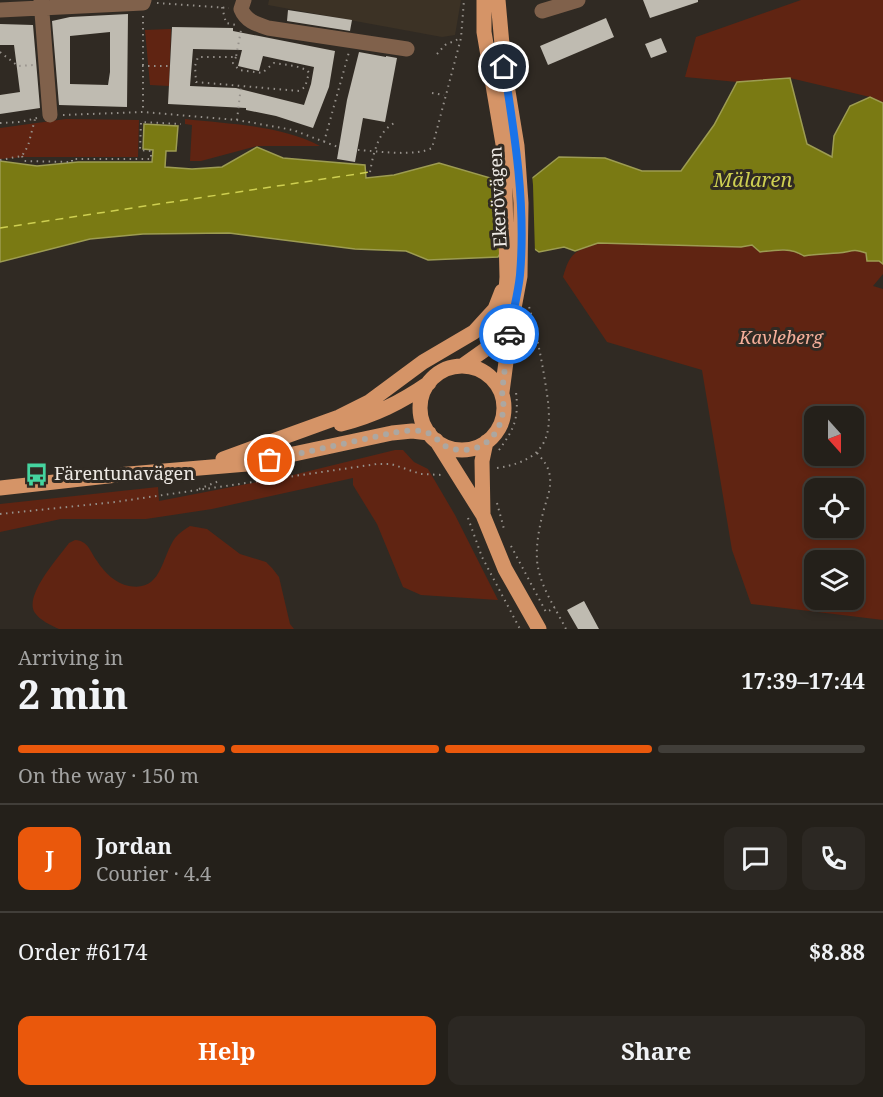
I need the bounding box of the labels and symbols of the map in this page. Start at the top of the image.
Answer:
pin [478,41,529,92]
street label: Ekerövägen [482,145,512,248]
water label: Mälaren [713,166,792,193]
courier [479,304,539,364]
park label: Kavleberg [738,325,824,349]
north arrow [804,406,864,466]
pin [244,434,295,485]
bus stop icon: Färentunavägen [23,461,49,487]
place label: Färentunavägen [54,461,195,485]

